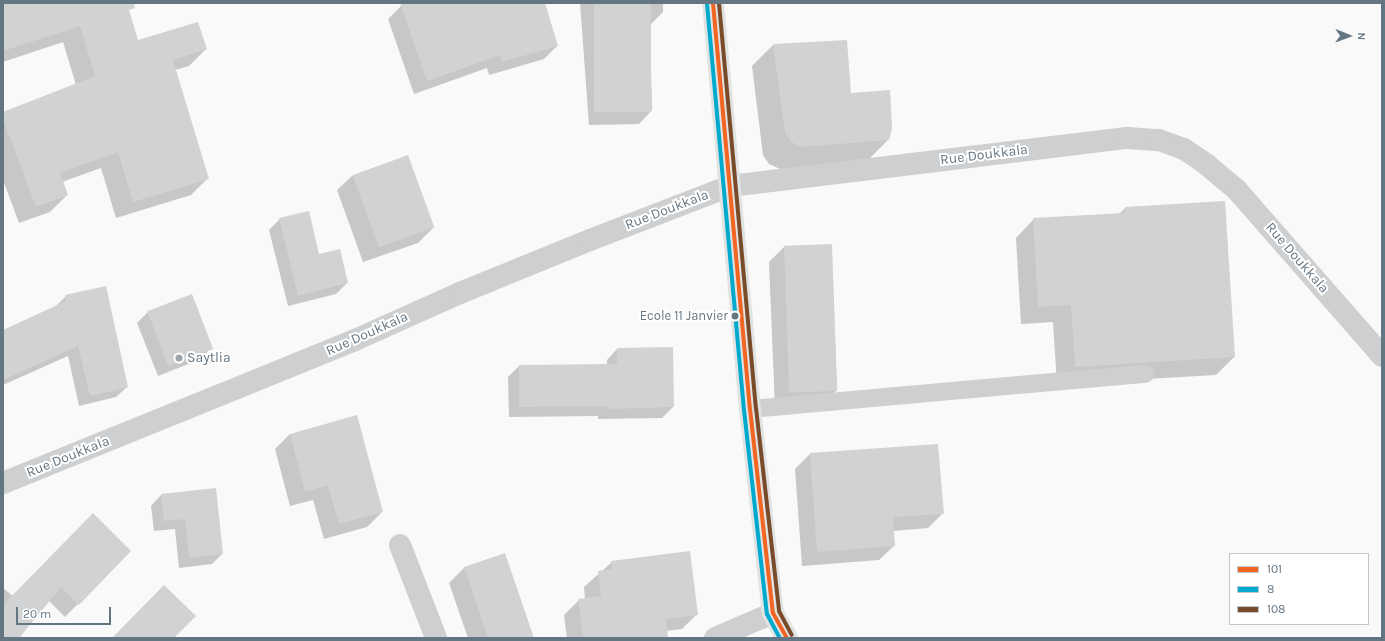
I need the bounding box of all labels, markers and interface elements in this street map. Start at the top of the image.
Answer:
north arrow [1329,16,1369,56]
text: N [1355,32,1368,40]
street label: Rue Doukkala [939,141,1029,169]
street label: Rue Doukkala [623,186,711,234]
street label: Rue Doukkala [1262,219,1332,297]
street label: Rue Doukkala [323,308,411,360]
place label: Ecole 11 Janvier [640,308,728,324]
marker: Ecole 11 Janvier [730,311,740,321]
place label: Saytlia [187,350,231,366]
marker: Saytlia [174,353,184,363]
street label: Rue Doukkala [24,433,112,481]
legend [1229,553,1369,625]
text: 101 [1267,562,1282,576]
text: 8 [1267,582,1274,596]
scale bar [18,599,113,625]
text: 108 [1267,602,1285,616]
text: 20 m [23,607,51,621]

